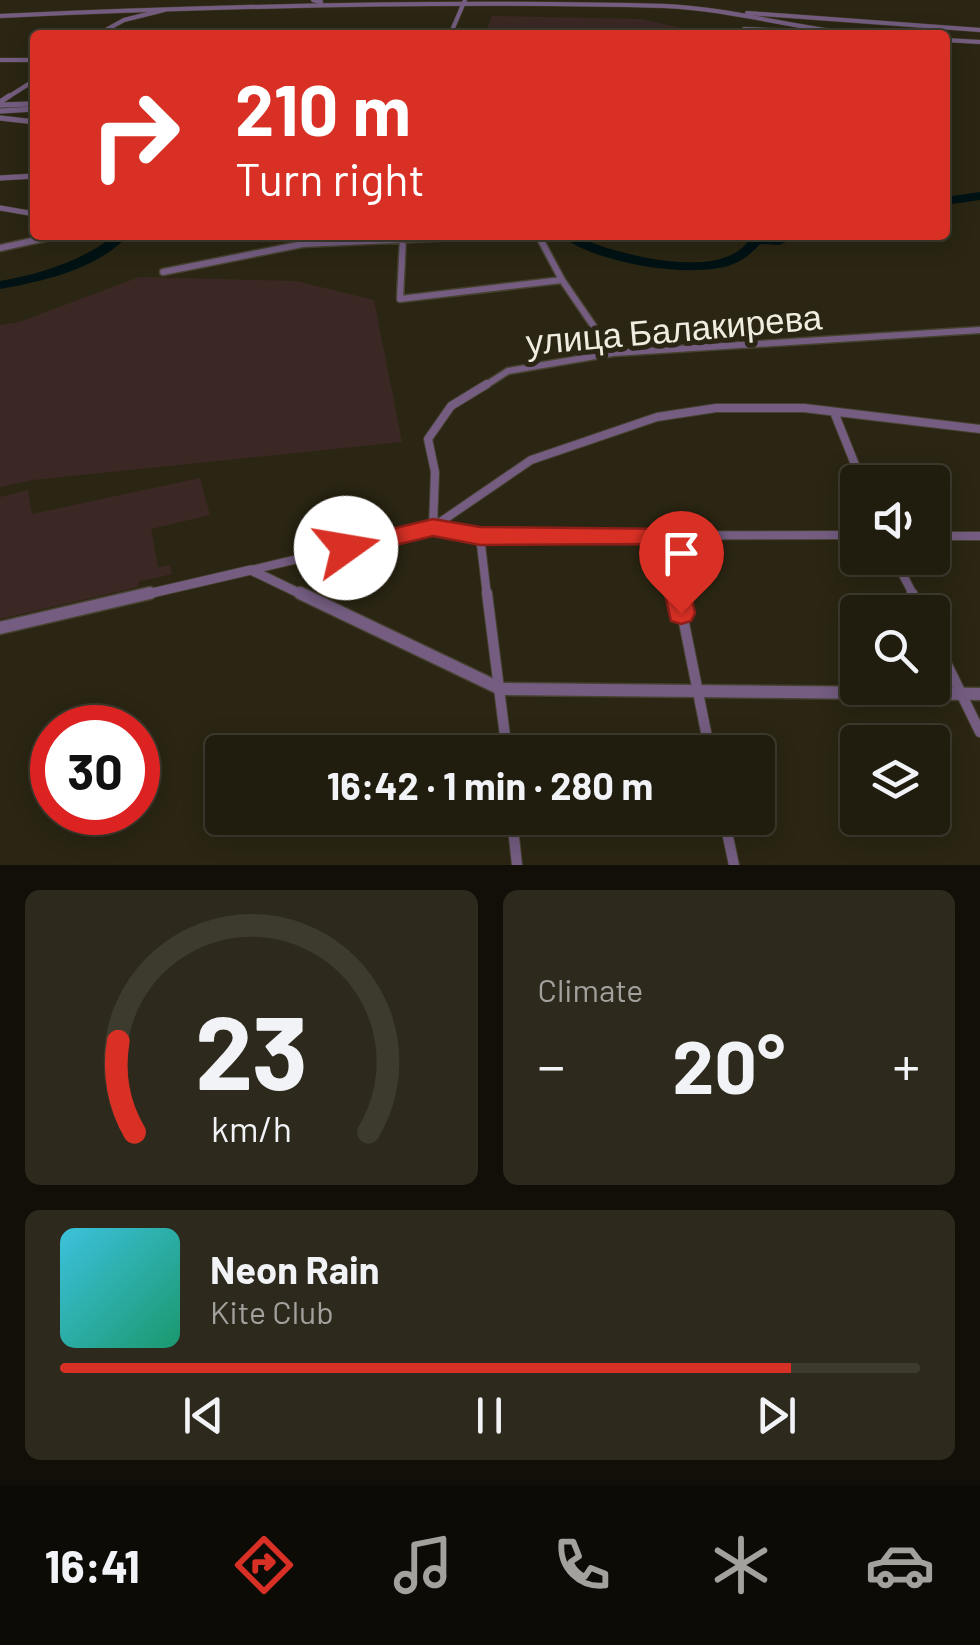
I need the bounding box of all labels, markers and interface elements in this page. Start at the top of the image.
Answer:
text: 210 m [235,66,411,150]
icon: right [70,70,200,200]
text: Turn right [235,151,425,205]
street label: улица Балакирева [524,294,824,362]
map controls [840,465,950,835]
button: sound [840,465,950,575]
position arrow [294,496,398,600]
pin [639,511,724,614]
icon: arrive [654,526,709,581]
button: search [840,595,950,705]
speed limit sign: 30 [30,705,160,835]
button: layers [840,725,950,835]
text: 16:42 · 1 min · 280 m [327,762,653,808]
text: Climate [538,970,643,1008]
text: 23 [195,986,308,1111]
text: 20° [672,1019,785,1109]
text: − [538,1031,565,1097]
text: + [892,1031,920,1097]
text: km/h [211,1106,292,1149]
text: Neon Rain [210,1246,379,1292]
text: Kite Club [210,1292,334,1330]
icon: previous [176,1388,231,1443]
icon: pause [462,1388,517,1443]
icon: next [749,1388,804,1443]
icon: directions [229,1530,299,1600]
icon: music [388,1530,458,1600]
icon: phone [547,1530,617,1600]
icon: climate [706,1530,776,1600]
icon: car [865,1530,935,1600]
text: 16:41 [45,1538,140,1592]

